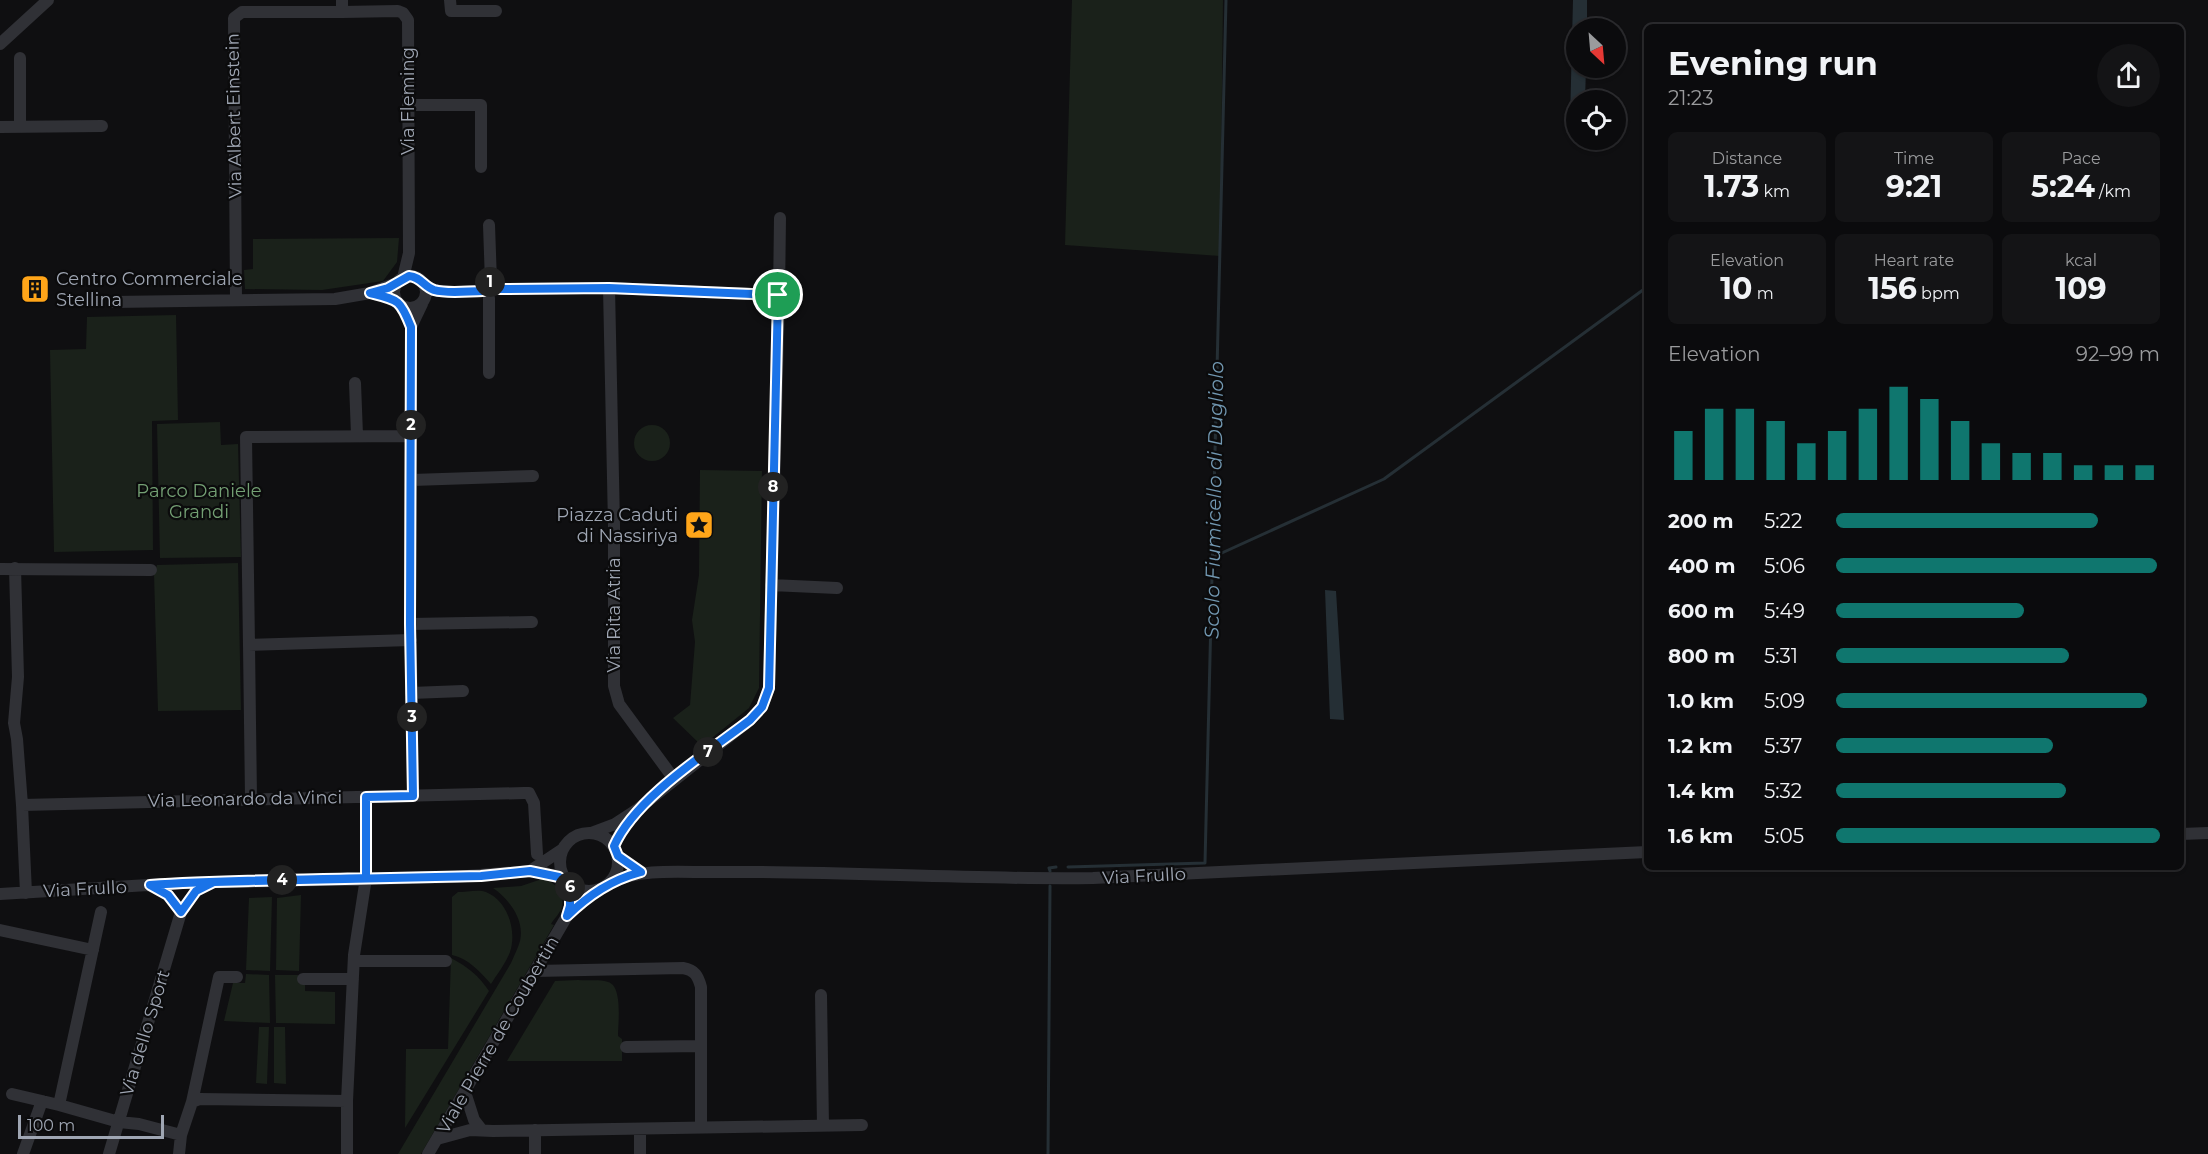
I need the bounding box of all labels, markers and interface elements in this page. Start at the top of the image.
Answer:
north arrow [1566,18,1626,78]
map controls [1566,18,1626,150]
street label: Via Albert Einstein [222,33,246,199]
text: Evening run [1668,43,1878,83]
button: share [2097,44,2160,107]
street label: Via Fleming [397,47,419,155]
text: 21:23 [1668,86,1713,110]
button: locate [1566,90,1626,150]
text: Distance [1712,149,1782,168]
text: Time [1894,149,1934,168]
text: Pace [2061,149,2101,168]
text: 1.73 [1704,168,1759,205]
text: 9:21 [1886,168,1942,205]
text: 5:24 [2031,168,2095,205]
text: km [1759,182,1790,201]
text: /km [2095,182,2131,201]
text: Elevation [1710,251,1784,270]
text: Heart rate [1874,251,1954,270]
text: kcal [2065,251,2097,270]
pin: 1 [475,267,505,297]
place label: Centro Commerciale Stellina [56,268,243,311]
pin [752,269,803,320]
text: 10 [1720,270,1752,307]
text: 156 [1868,270,1917,307]
text: 109 [2055,270,2107,307]
text: 1 [487,272,493,291]
building icon: Centro Commerciale Stellina [19,273,51,305]
icon: arrive [761,278,794,311]
text: m [1752,284,1774,303]
text: bpm [1917,284,1960,303]
text: Elevation [1668,342,1760,366]
text: 92–99 m [2076,342,2160,366]
water label: Scolo Fiumicello di Dugliolo [1200,361,1228,639]
pin: 2 [396,410,426,440]
text: 2 [406,415,416,434]
pin: 8 [758,472,788,502]
text: 8 [768,477,778,496]
park label: Parco Daniele Grandi [136,480,262,523]
place label: Piazza Caduti di Nassiriya [556,504,678,547]
place icon: Piazza Caduti di Nassiriya [683,509,715,541]
text: 200 m [1668,509,1734,533]
text: 5:22 [1764,509,1802,533]
text: 400 m [1668,554,1736,578]
text: 5:06 [1764,554,1805,578]
street label: Via Rita Atria [603,557,625,673]
text: 600 m [1668,599,1735,623]
text: 5:49 [1764,599,1805,623]
text: 800 m [1668,644,1735,668]
text: 5:31 [1764,644,1798,668]
text: 1.0 km [1668,689,1734,713]
text: 5:09 [1764,689,1805,713]
pin: 3 [397,702,427,732]
text: 3 [407,707,417,726]
text: 1.2 km [1668,734,1733,758]
text: 5:37 [1764,734,1802,758]
pin: 7 [693,737,723,767]
text: 7 [703,742,713,761]
text: 1.4 km [1668,779,1735,803]
text: 5:32 [1764,779,1802,803]
street label: Via Leonardo da Vinci [147,786,343,812]
text: 1.6 km [1668,824,1733,848]
text: 5:05 [1764,824,1804,848]
street label: Via Frullo [1102,863,1186,889]
pin: 4 [267,865,297,895]
text: 4 [276,870,288,889]
pin: 6 [555,872,585,902]
street label: Via Frullo [43,876,127,902]
text: 6 [565,877,575,896]
street label: Viale Pierre de Coubertin [432,932,564,1138]
street label: Via dello Sport [115,967,175,1099]
scale bar [18,1112,164,1140]
text: 100 m [27,1116,75,1135]

